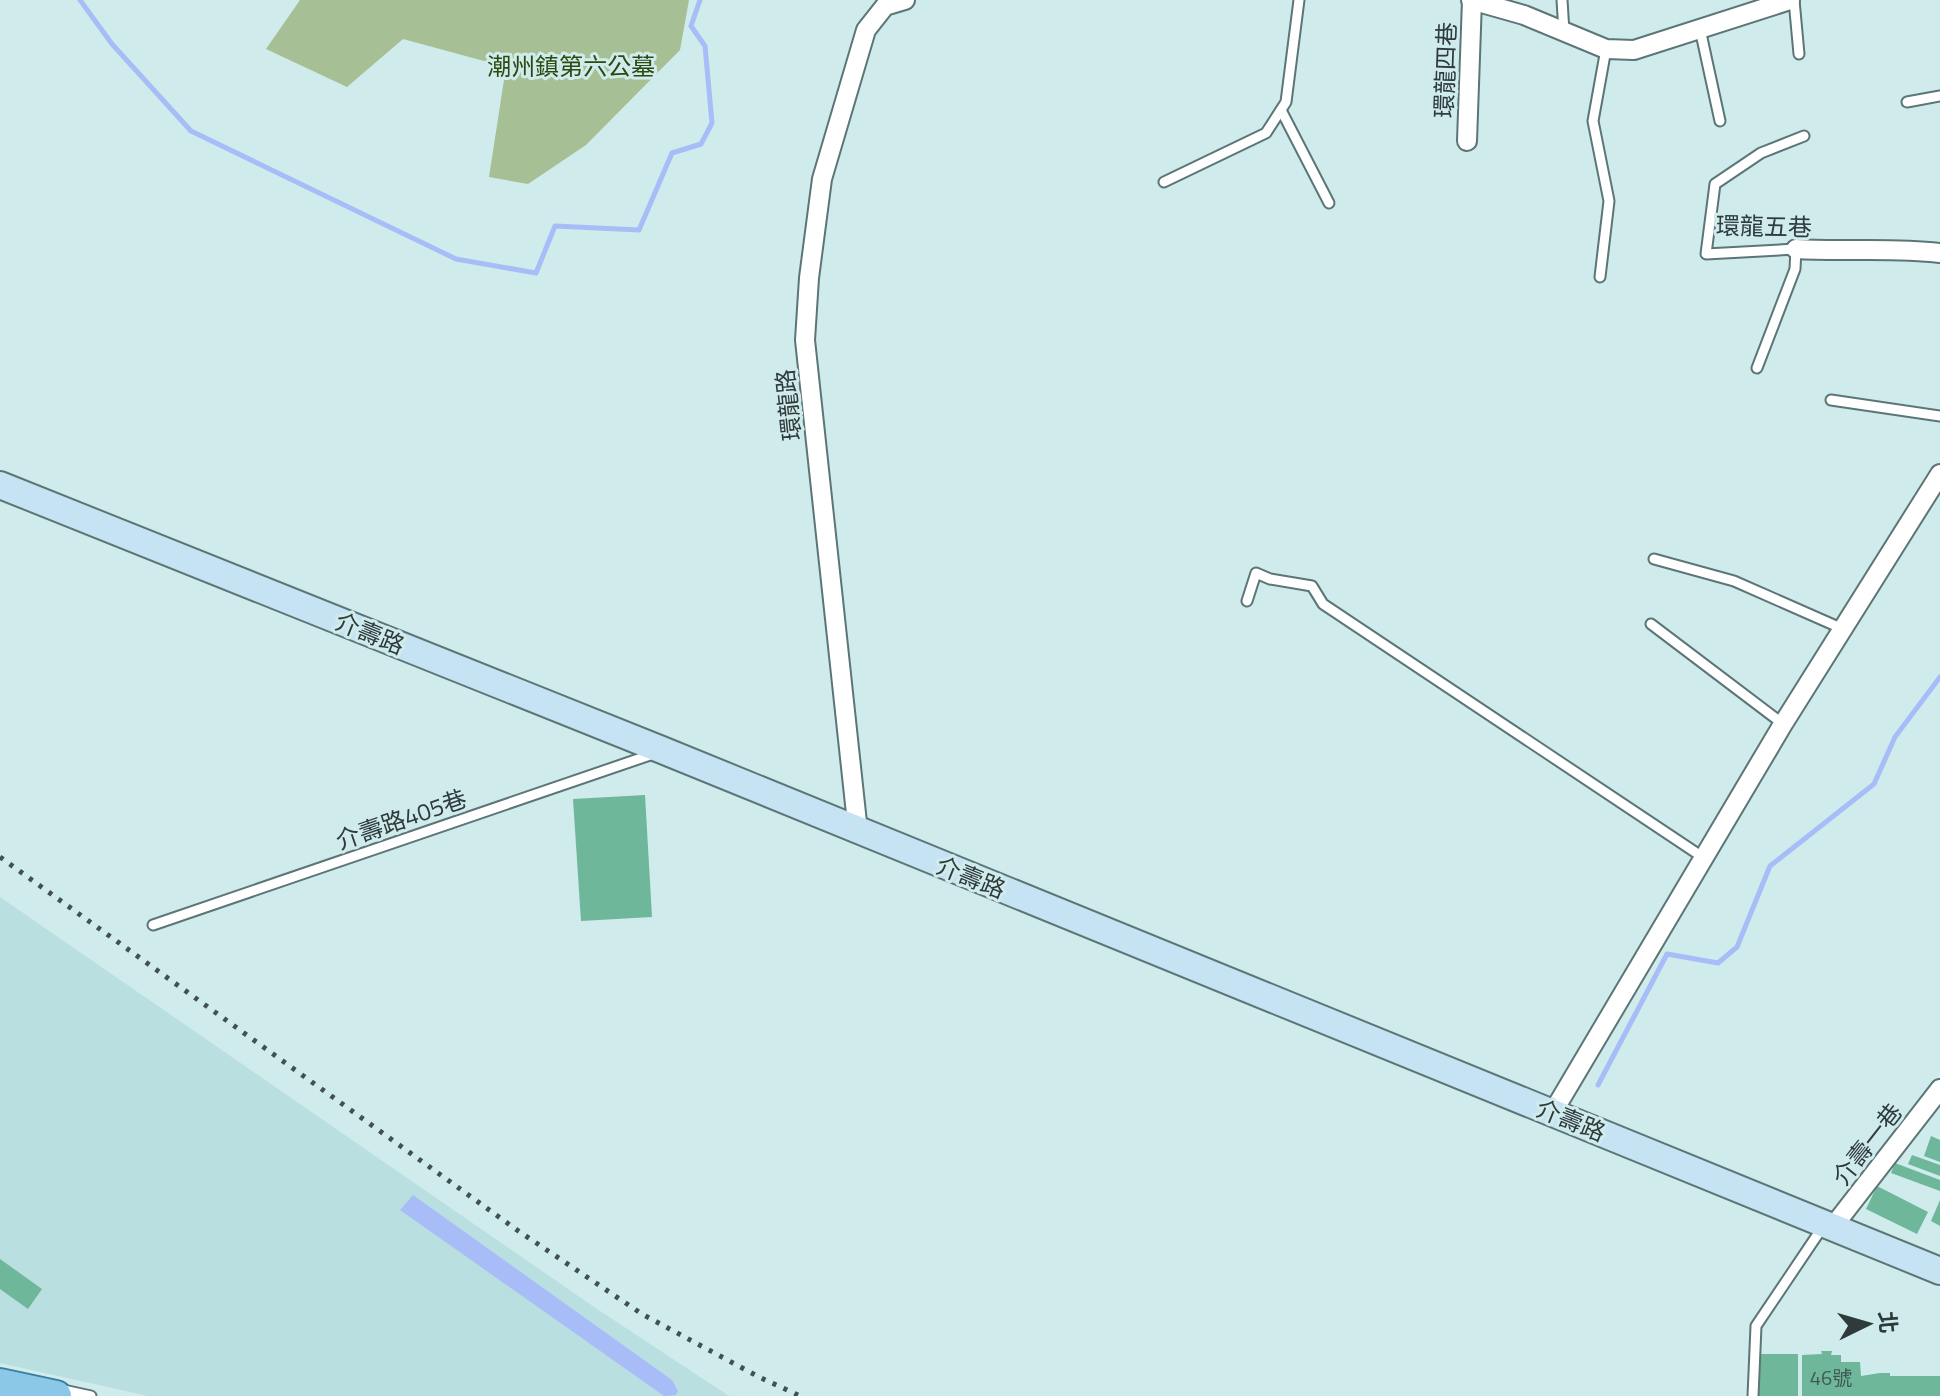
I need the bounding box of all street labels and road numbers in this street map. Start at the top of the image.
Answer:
street label: 環龍四巷 [1425,21,1465,119]
street label: 環龍五巷 [1716,207,1812,245]
street label: 環龍路 [766,367,810,443]
street label: 介壽路 [330,603,410,663]
street label: 介壽路405巷 [331,780,471,858]
street label: 介壽路 [931,847,1011,907]
street label: 介壽路 [1531,1090,1611,1150]
street label: 介壽一巷 [1823,1095,1911,1193]

